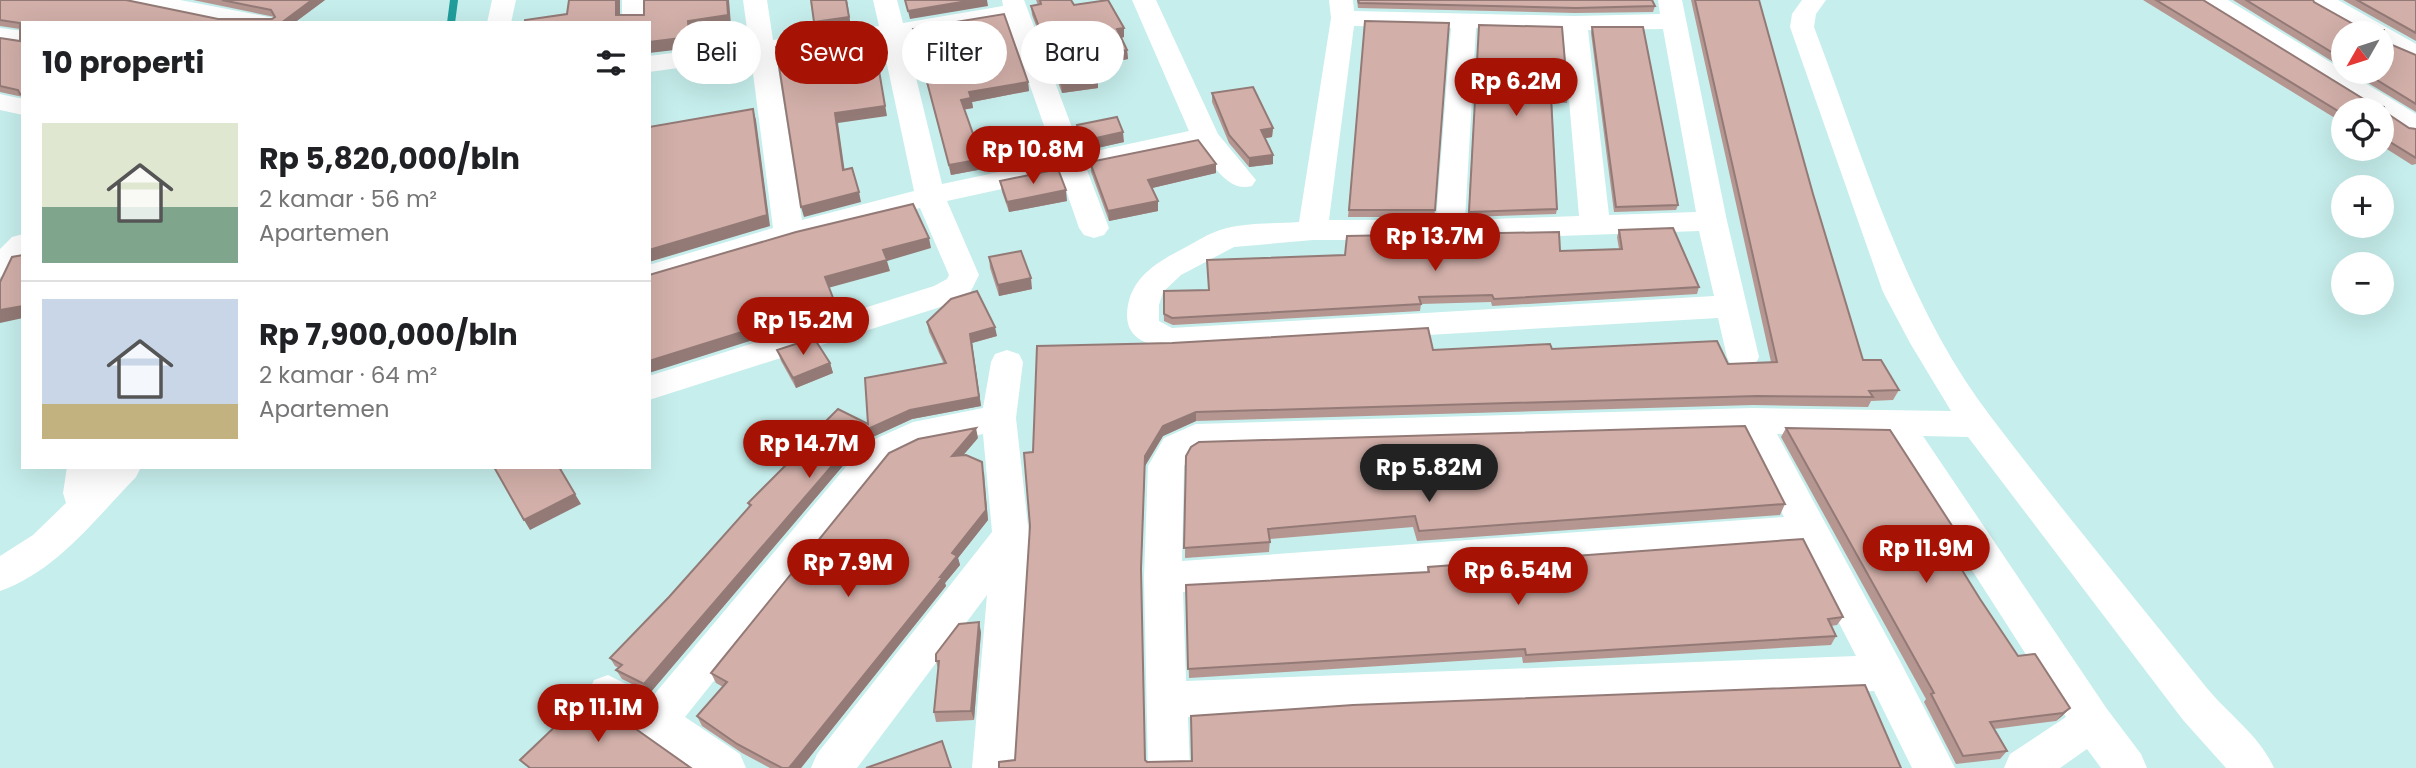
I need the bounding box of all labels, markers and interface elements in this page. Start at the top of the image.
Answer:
chip: Beli [672,21,761,84]
chip: Sewa [775,21,888,84]
chip: Filter [902,21,1007,84]
chip: Baru [1021,21,1124,84]
north arrow [2331,21,2394,84]
map controls [2331,21,2394,315]
text: 10 properti [42,41,204,84]
icon: filters [592,44,630,82]
pin: Rp 6.2M [1451,58,1581,118]
text: Rp 6.2M [1471,65,1561,97]
button: locate [2331,98,2394,161]
pin: Rp 10.8M [961,127,1105,186]
text: Rp 10.8M [982,133,1084,165]
text: Rp 5,820,000/bln [259,137,520,180]
icon: home [98,151,182,235]
button: + [2331,175,2394,238]
text: 2 kamar · 56 m² [259,183,437,215]
pin: Rp 13.7M [1363,214,1507,273]
text: Apartemen [259,217,389,249]
text: Rp 13.7M [1386,220,1484,252]
button: − [2331,252,2394,315]
pin: Rp 15.2M [731,298,875,357]
text: Rp 15.2M [753,304,853,336]
text: Rp 7,900,000/bln [259,313,518,356]
icon: home [98,327,182,411]
text: 2 kamar · 64 m² [259,359,437,391]
text: Apartemen [259,393,389,425]
pin: Rp 14.7M [737,420,881,480]
text: Rp 14.7M [759,427,859,459]
pin: Rp 5.82M [1357,444,1501,504]
text: Rp 5.82M [1376,451,1482,483]
pin: Rp 11.9M [1854,526,1998,585]
text: Rp 11.9M [1879,532,1973,564]
pin: Rp 7.9M [783,540,913,599]
text: Rp 7.9M [803,546,893,578]
pin: Rp 6.54M [1446,548,1590,607]
text: Rp 6.54M [1464,554,1572,586]
pin: Rp 11.1M [526,684,670,744]
text: Rp 11.1M [553,691,643,723]

